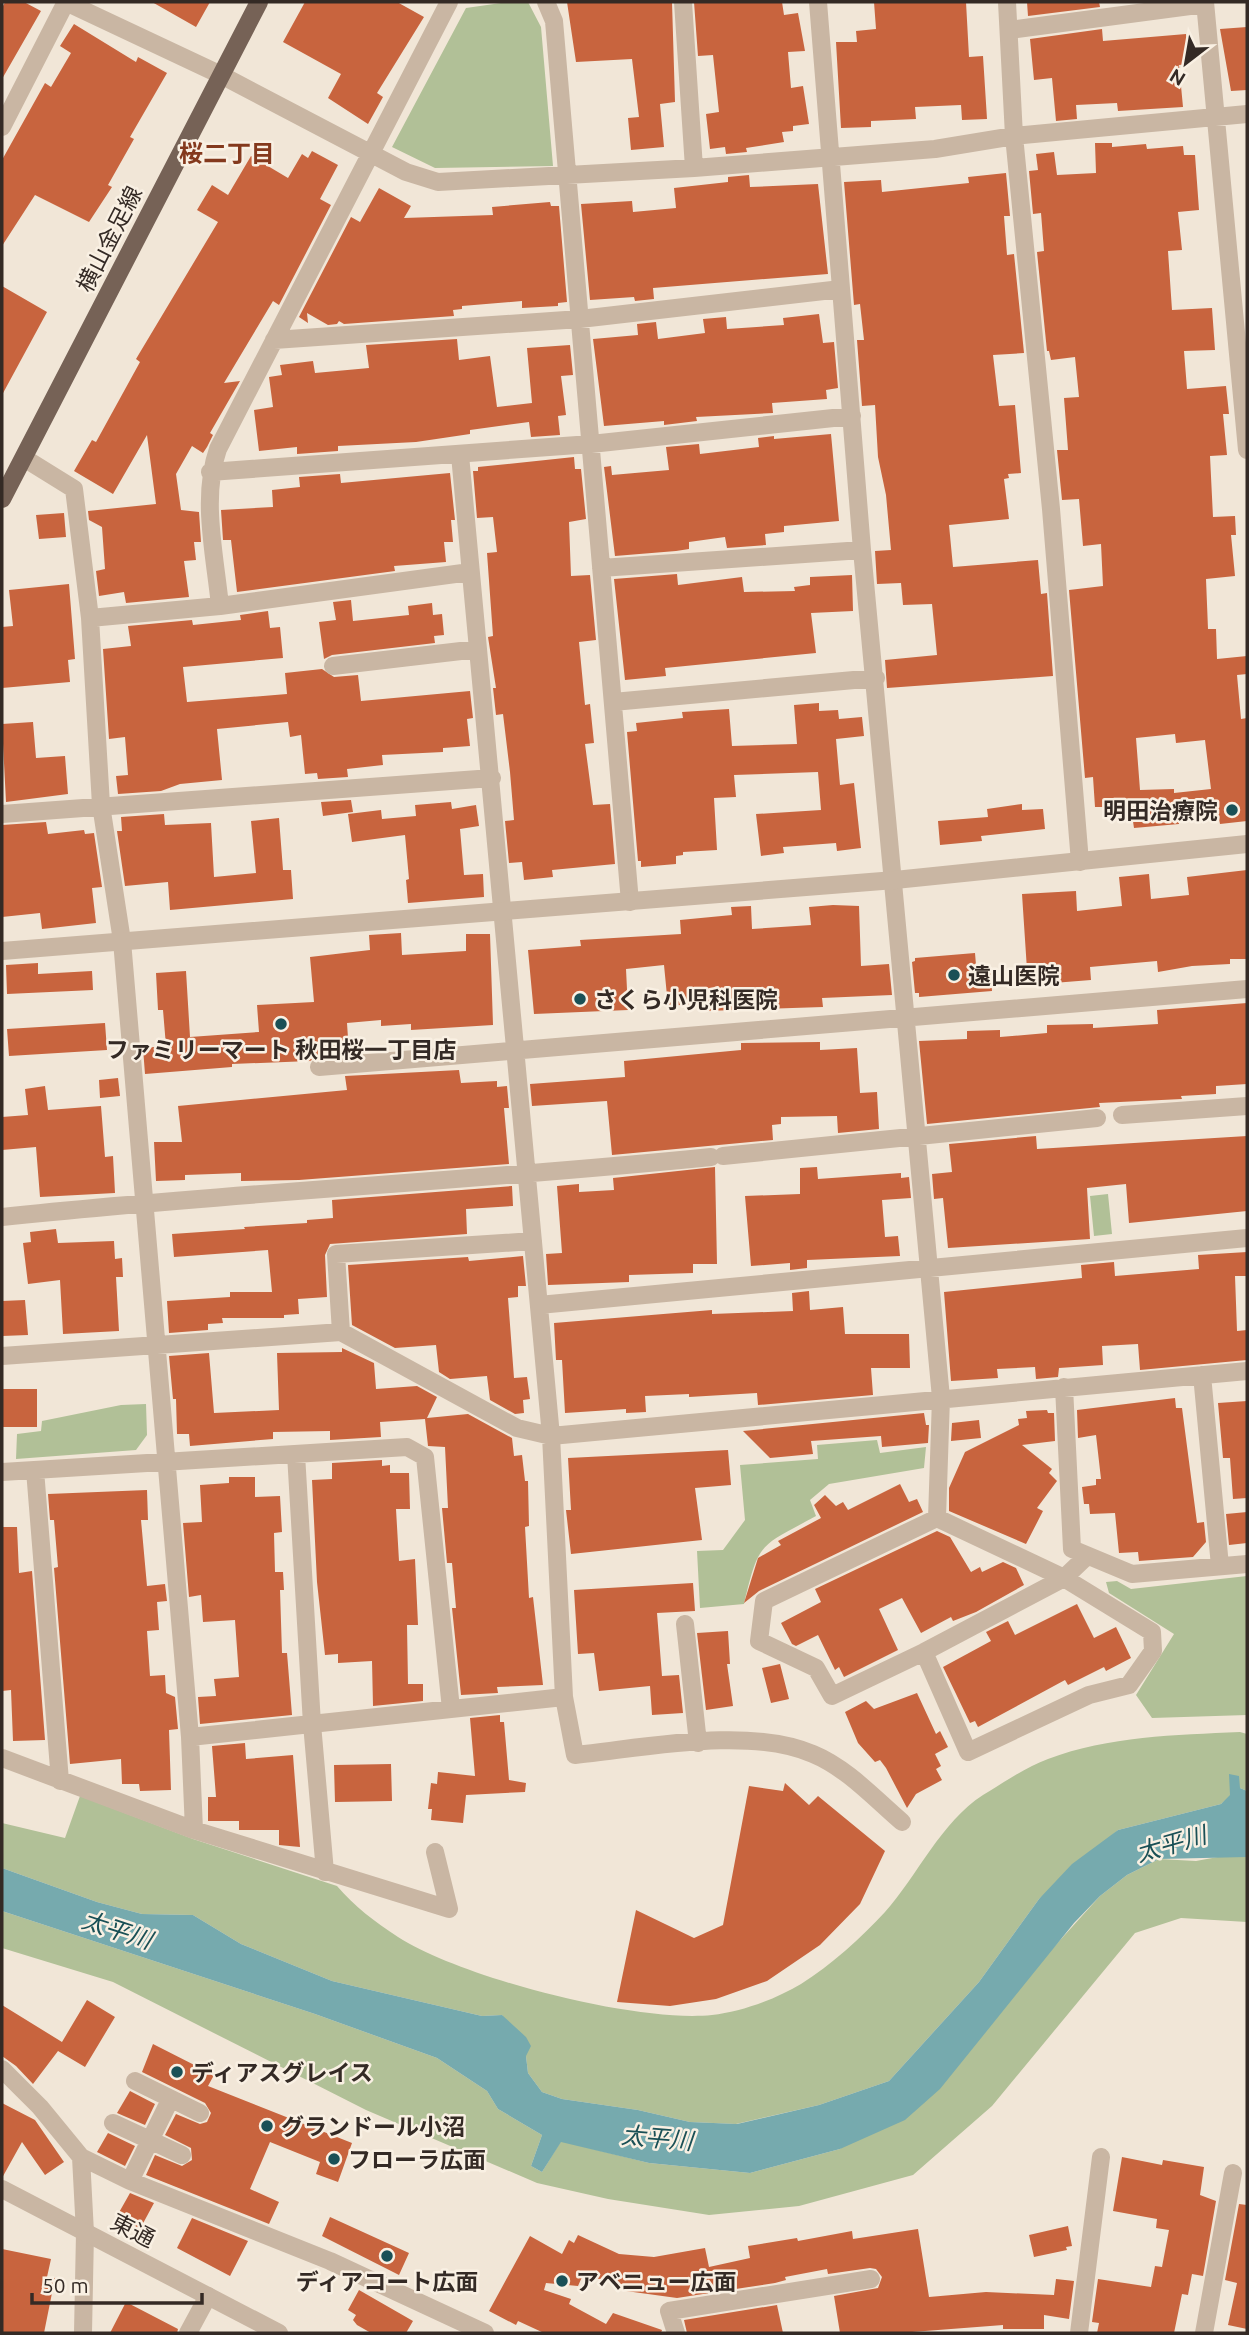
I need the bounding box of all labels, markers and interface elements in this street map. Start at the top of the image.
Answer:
north arrow [1151,28,1221,98]
text: N [1165,64,1189,91]
district label: 桜二丁目 [179,140,275,167]
street label: 横山金足線 [72,182,146,296]
place label: 明田治療院 [1103,798,1218,823]
marker: 明田治療院 [1224,802,1240,818]
place label: 遠山医院 [968,963,1060,988]
marker: 遠山医院 [946,967,962,983]
place label: さくら小児科医院 [594,987,778,1012]
marker: さくら小児科医院 [572,991,588,1007]
marker: ファミリーマート 秋田桜一丁目店 [273,1016,289,1032]
place label: ファミリーマート 秋田桜一丁目店 [106,1037,456,1062]
water label: 太平川 [1133,1820,1212,1867]
water label: 太平川 [79,1906,158,1955]
place label: ディアスグレイス [191,2060,373,2085]
marker: ディアスグレイス [169,2064,185,2080]
place label: グランドール小沼 [281,2114,465,2139]
marker: グランドール小沼 [259,2118,275,2134]
water label: 太平川 [620,2121,697,2155]
place label: フローラ広面 [348,2147,486,2172]
marker: フローラ広面 [326,2151,342,2167]
street label: 東通 [107,2208,159,2252]
marker: ディアコート広面 [379,2248,395,2264]
scale bar [32,2262,201,2306]
place label: ディアコート広面 [296,2269,478,2294]
place label: アベニュー広面 [576,2269,737,2294]
text: 50 m [42,2273,89,2297]
marker: アベニュー広面 [554,2273,570,2289]

